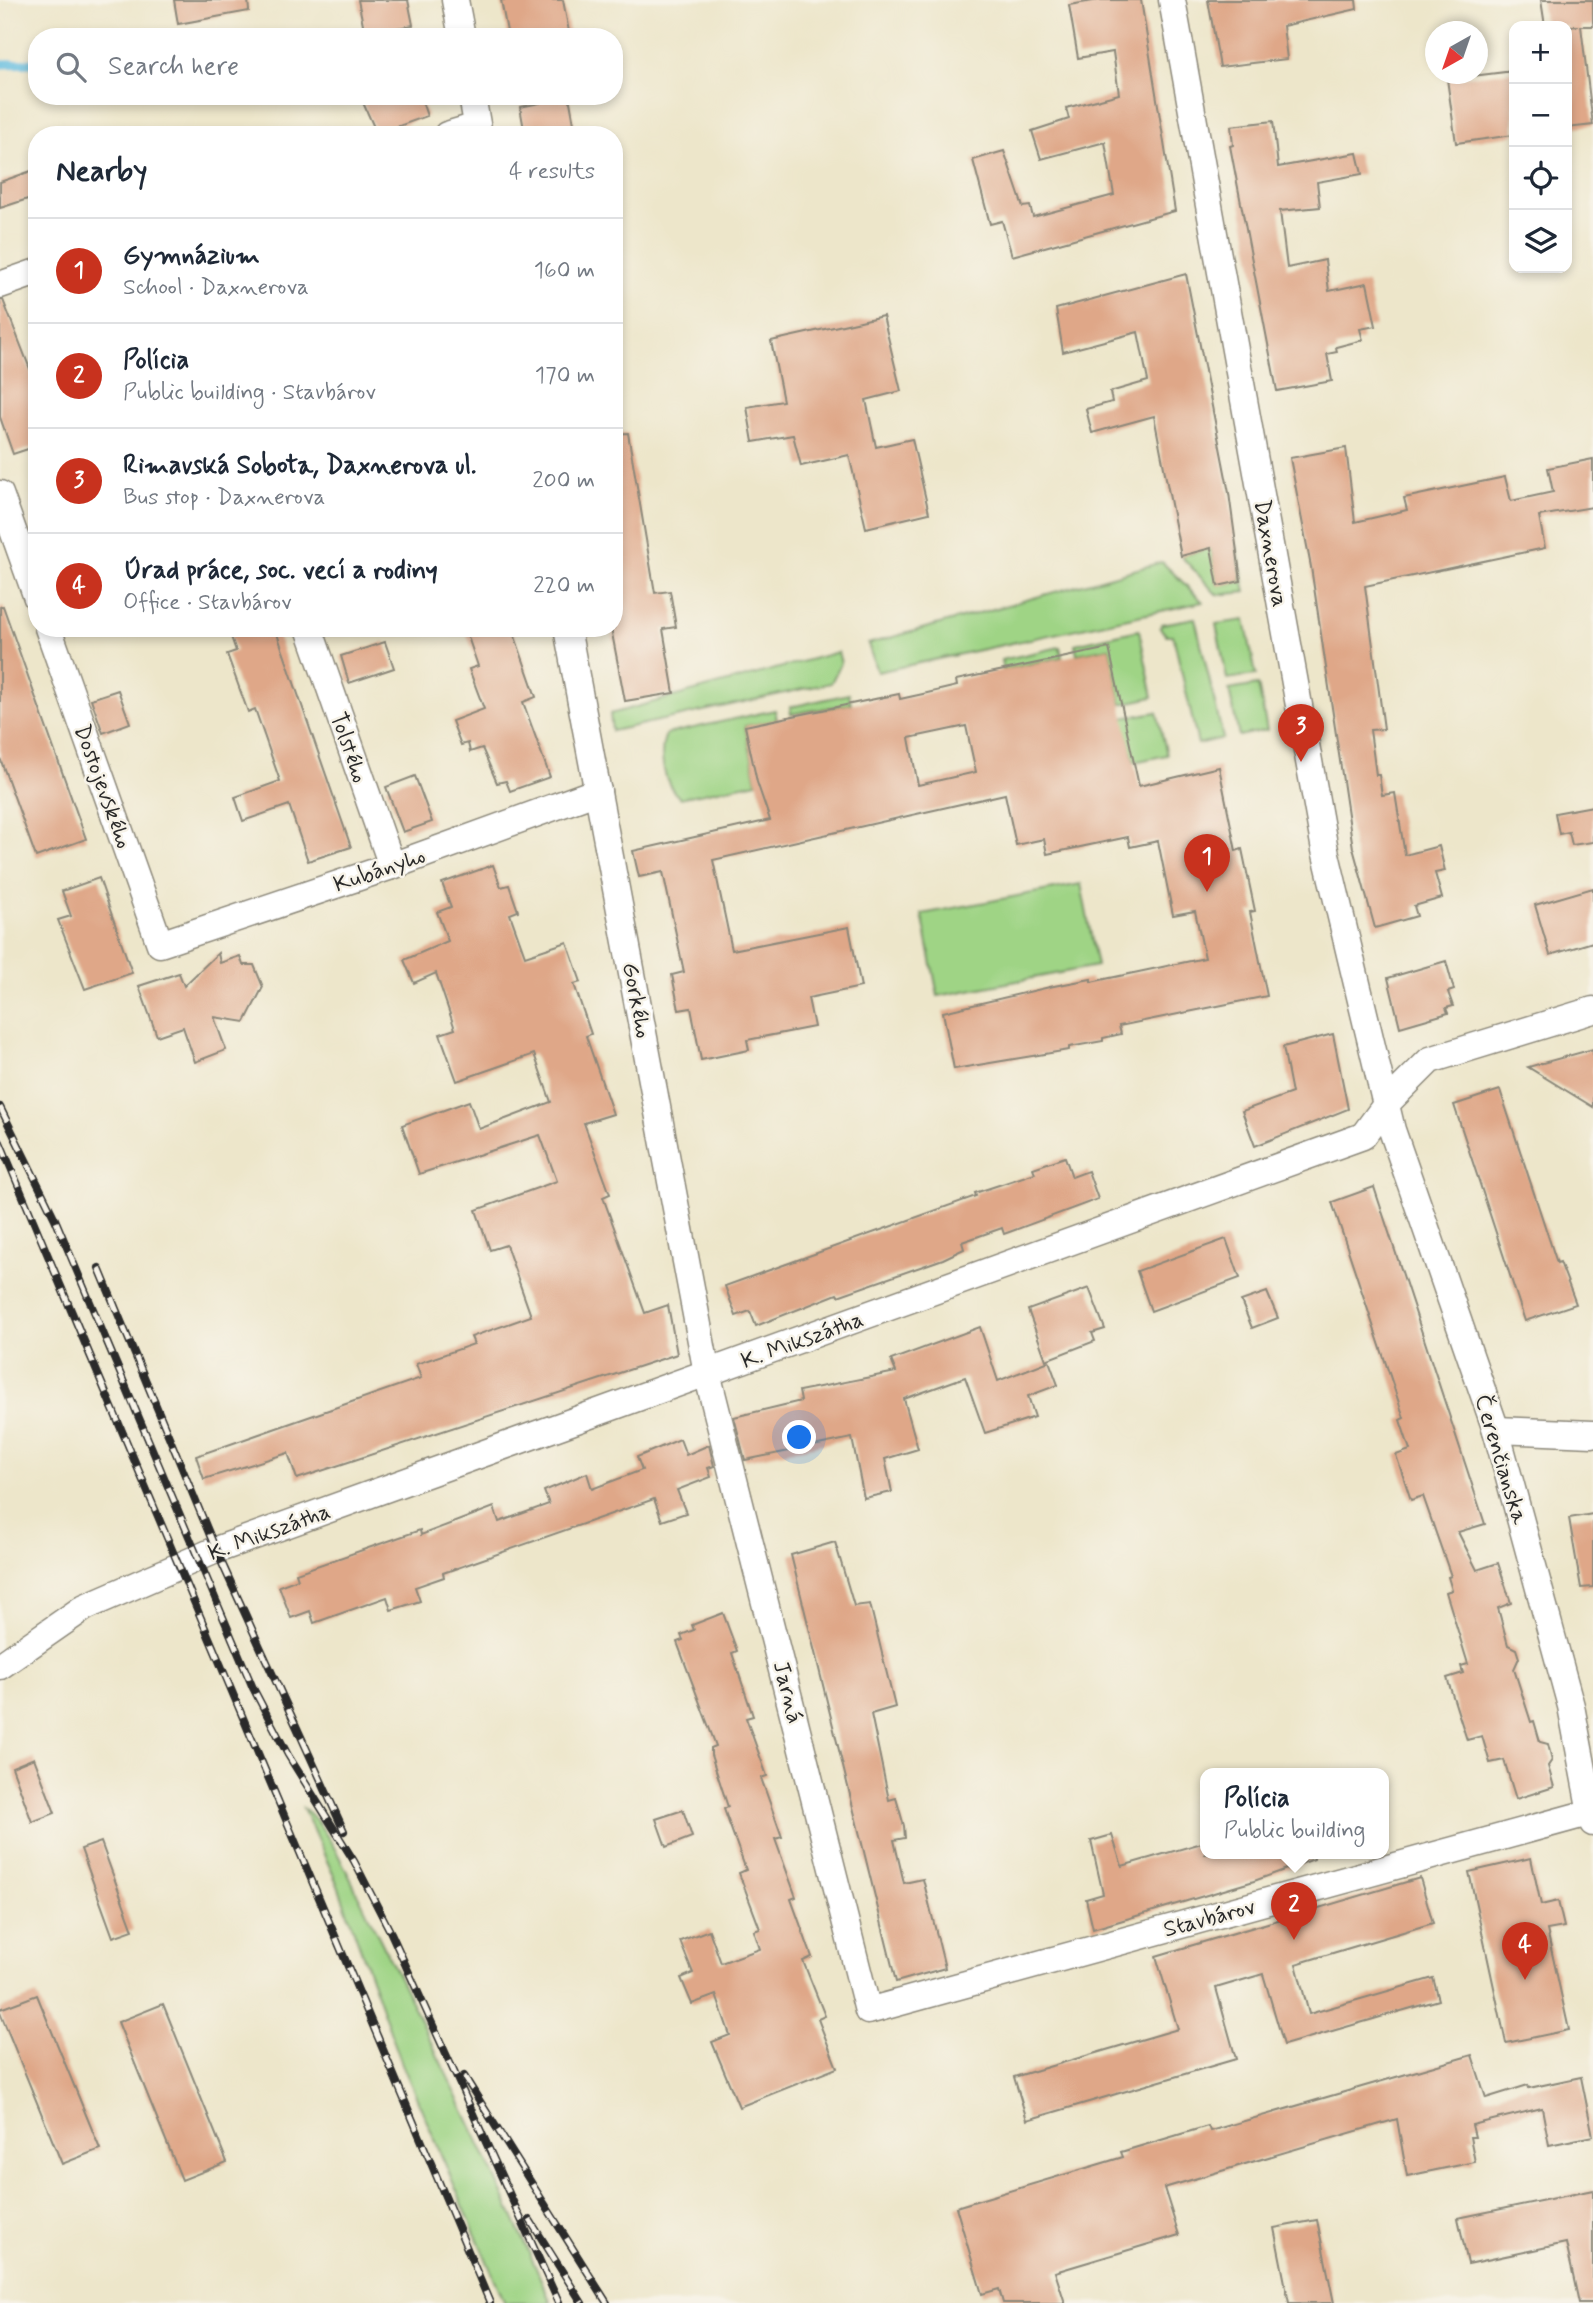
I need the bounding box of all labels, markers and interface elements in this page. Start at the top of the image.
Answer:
north arrow [1425,21,1488,84]
map controls [1509,21,1572,273]
button: + [1509,21,1572,84]
search box [28,28,623,105]
icon: search [52,48,90,86]
text: Search here [108,50,239,84]
button: − [1509,84,1572,147]
button: locate [1509,147,1572,210]
text: Nearby [56,152,147,191]
text: 4 results [509,157,595,187]
button: layers [1509,210,1572,273]
text: Gymnázium [123,239,260,273]
text: 1 [74,256,84,286]
text: 160 m [534,256,595,286]
text: School · Daxnerova [123,273,309,303]
text: Polícia [123,344,189,378]
text: 2 [73,361,85,391]
text: 170 m [535,361,595,391]
text: Public building · Stavbárov [123,378,376,408]
text: Rimavská Sobota, Daxnerova ul. [123,449,476,483]
text: 3 [74,466,84,496]
text: 200 m [532,466,595,496]
text: Bus stop · Daxnerova [123,483,325,513]
street label: Daxnerova [1246,497,1294,609]
text: Úrad práce, soc. vecí a rodiny [123,554,438,588]
text: 4 [72,571,86,601]
text: 220 m [533,571,595,601]
text: Office · Stavbárov [123,588,292,618]
pin: 3 [1278,704,1324,762]
street label: Tolstého [322,708,374,787]
street label: Dostojevského [66,720,138,853]
pin: 1 [1184,834,1230,892]
street label: Kubányho [330,841,429,901]
street label: Gorkého [614,960,658,1041]
street label: K. Mikszátha [737,1305,868,1377]
street label: Čerenčianska [1466,1391,1534,1528]
your location [782,1420,816,1454]
street label: K. Mikszátha [204,1497,335,1569]
street label: Jarná [765,1658,809,1727]
popup [1200,1768,1389,1859]
text: Polícia [1224,1782,1290,1816]
text: Public building [1224,1816,1365,1846]
pin: 2 [1271,1882,1317,1940]
street label: Stavbárov [1160,1892,1259,1946]
pin: 4 [1502,1922,1548,1980]

